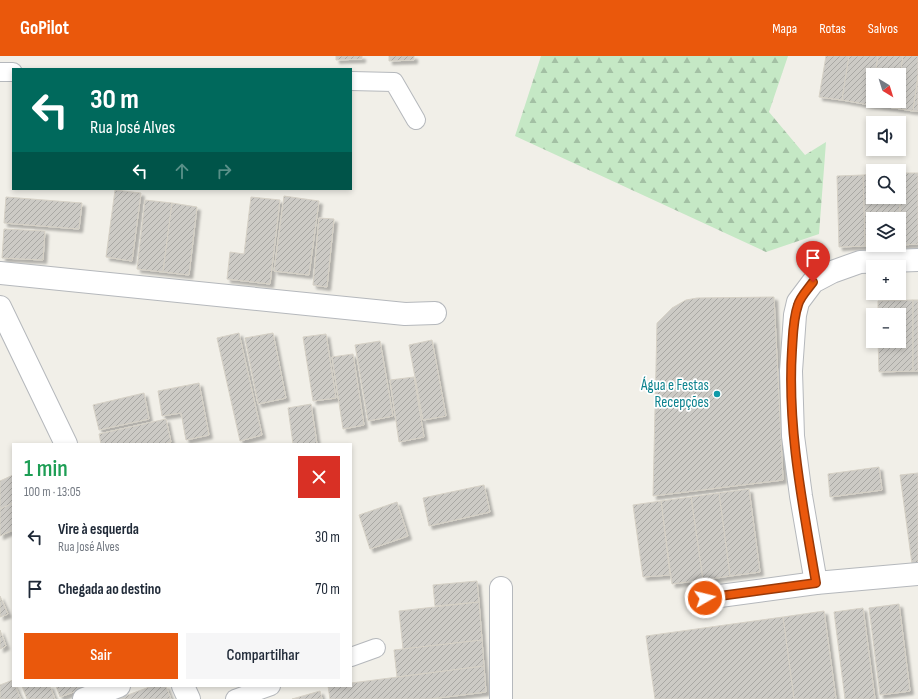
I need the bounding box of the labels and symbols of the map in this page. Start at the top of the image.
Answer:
north arrow [866,68,906,108]
pin [796,241,830,282]
place label: Água e Festas Recepções [640,376,709,412]
marker: Água e Festas Recepções [712,389,722,399]
position arrow [684,577,726,619]

